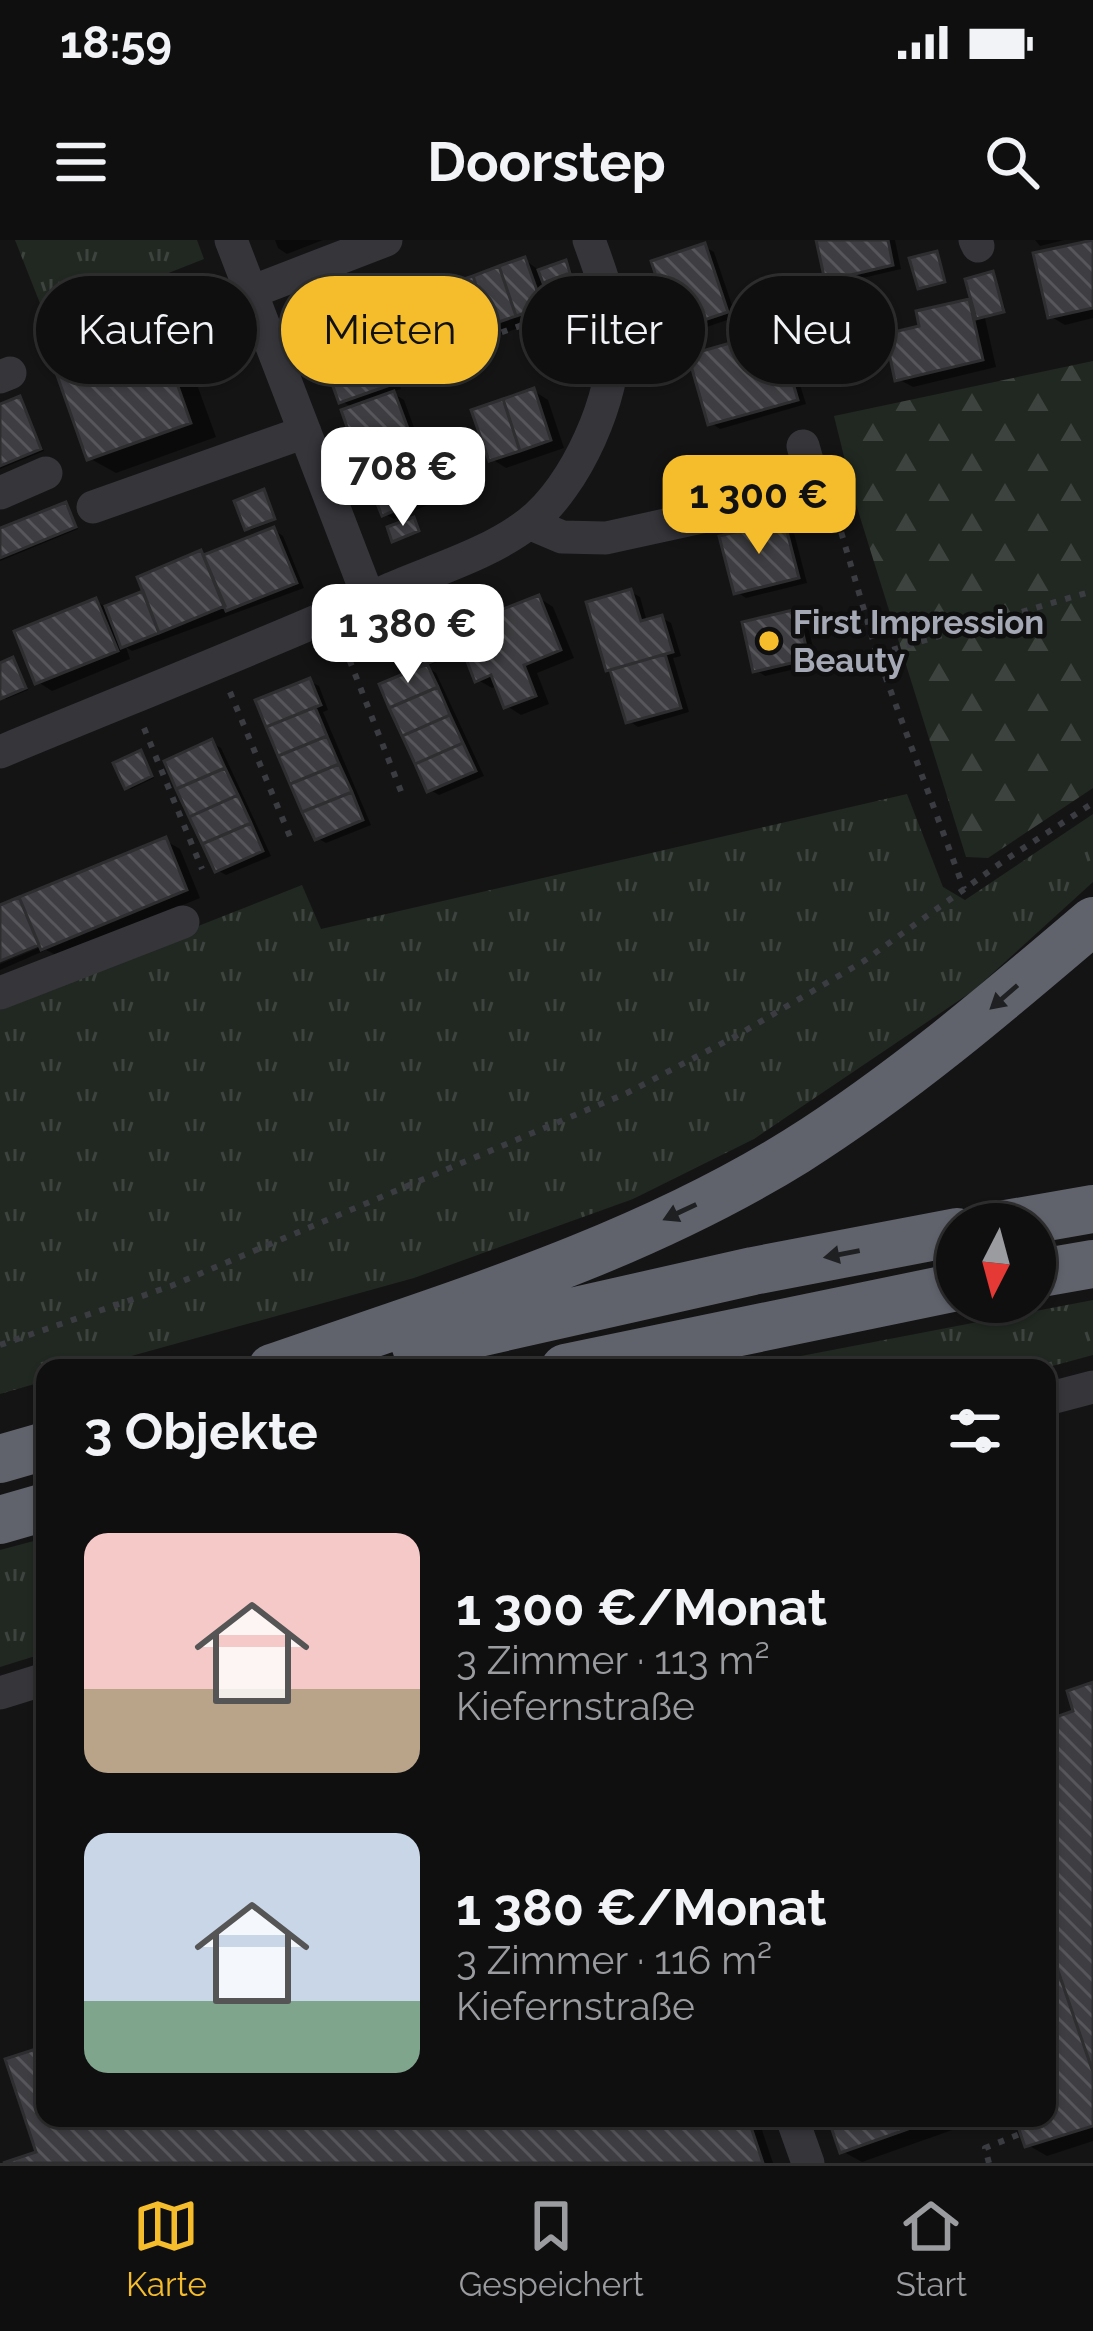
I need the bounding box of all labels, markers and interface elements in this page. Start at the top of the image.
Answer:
text: 18:59 [60,16,172,69]
icon: menu [48,129,114,195]
icon: search [979,129,1045,195]
text: Doorstep [427,130,666,194]
chip: Kaufen [36,276,257,384]
chip: Mieten [281,276,498,384]
chip: Filter [522,276,705,384]
chip: Neu [729,276,895,384]
pin: 708 € [319,427,487,529]
text: 708 € [348,443,458,489]
pin: 1 300 € [648,455,870,557]
text: 1 300 € [690,471,828,517]
pin: 1 380 € [297,584,519,686]
text: 1 380 € [339,600,477,646]
place label: First Impression Beauty [793,603,1044,680]
marker: First Impression Beauty [756,628,782,654]
one-way arrow [989,984,1019,1010]
one-way arrow [662,1202,697,1222]
north arrow [936,1203,1056,1323]
map controls [936,1203,1056,1323]
one-way arrow [823,1245,860,1264]
icon: filters [942,1398,1008,1464]
text: 3 Objekte [84,1401,318,1461]
text: 1 300 €/Monat [456,1577,827,1637]
icon: home [180,1581,324,1725]
text: 3 Zimmer · 113 m² [456,1637,770,1683]
text: Kiefernstraße [456,1683,695,1729]
text: 1 380 €/Monat [456,1877,827,1937]
icon: home [180,1881,324,2025]
text: 3 Zimmer · 116 m² [456,1937,772,1983]
text: Kiefernstraße [456,1983,695,2029]
tab: Karte [126,2193,207,2304]
tab: Gespeichert [459,2193,644,2304]
tab: Start [896,2193,967,2304]

